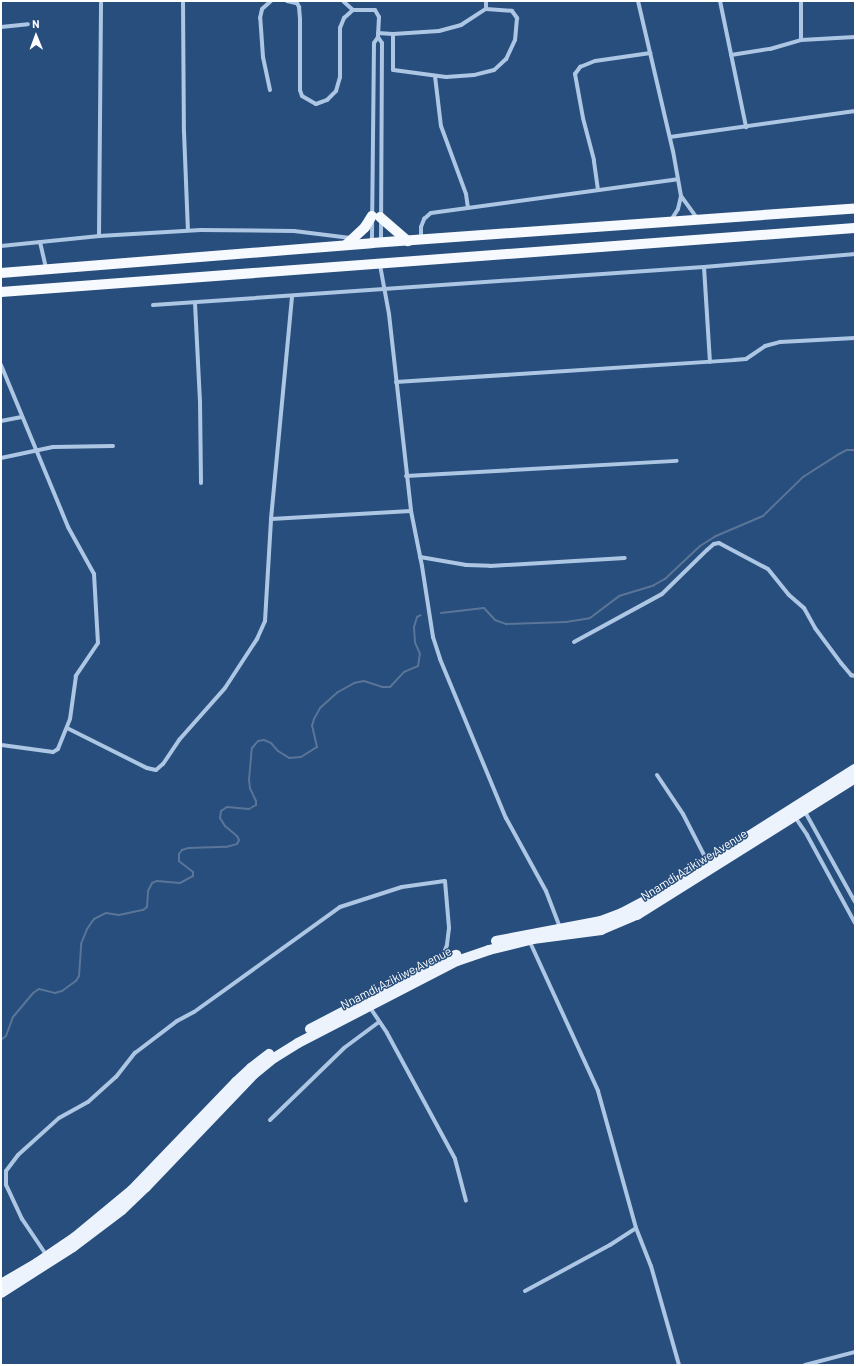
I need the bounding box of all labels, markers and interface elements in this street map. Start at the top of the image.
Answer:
north arrow [16,16,56,56]
text: N [32,17,40,30]
street label: Nnamdi Azikiwe Avenue [638,826,750,904]
street label: Nnamdi Azikiwe Avenue [338,944,454,1012]

